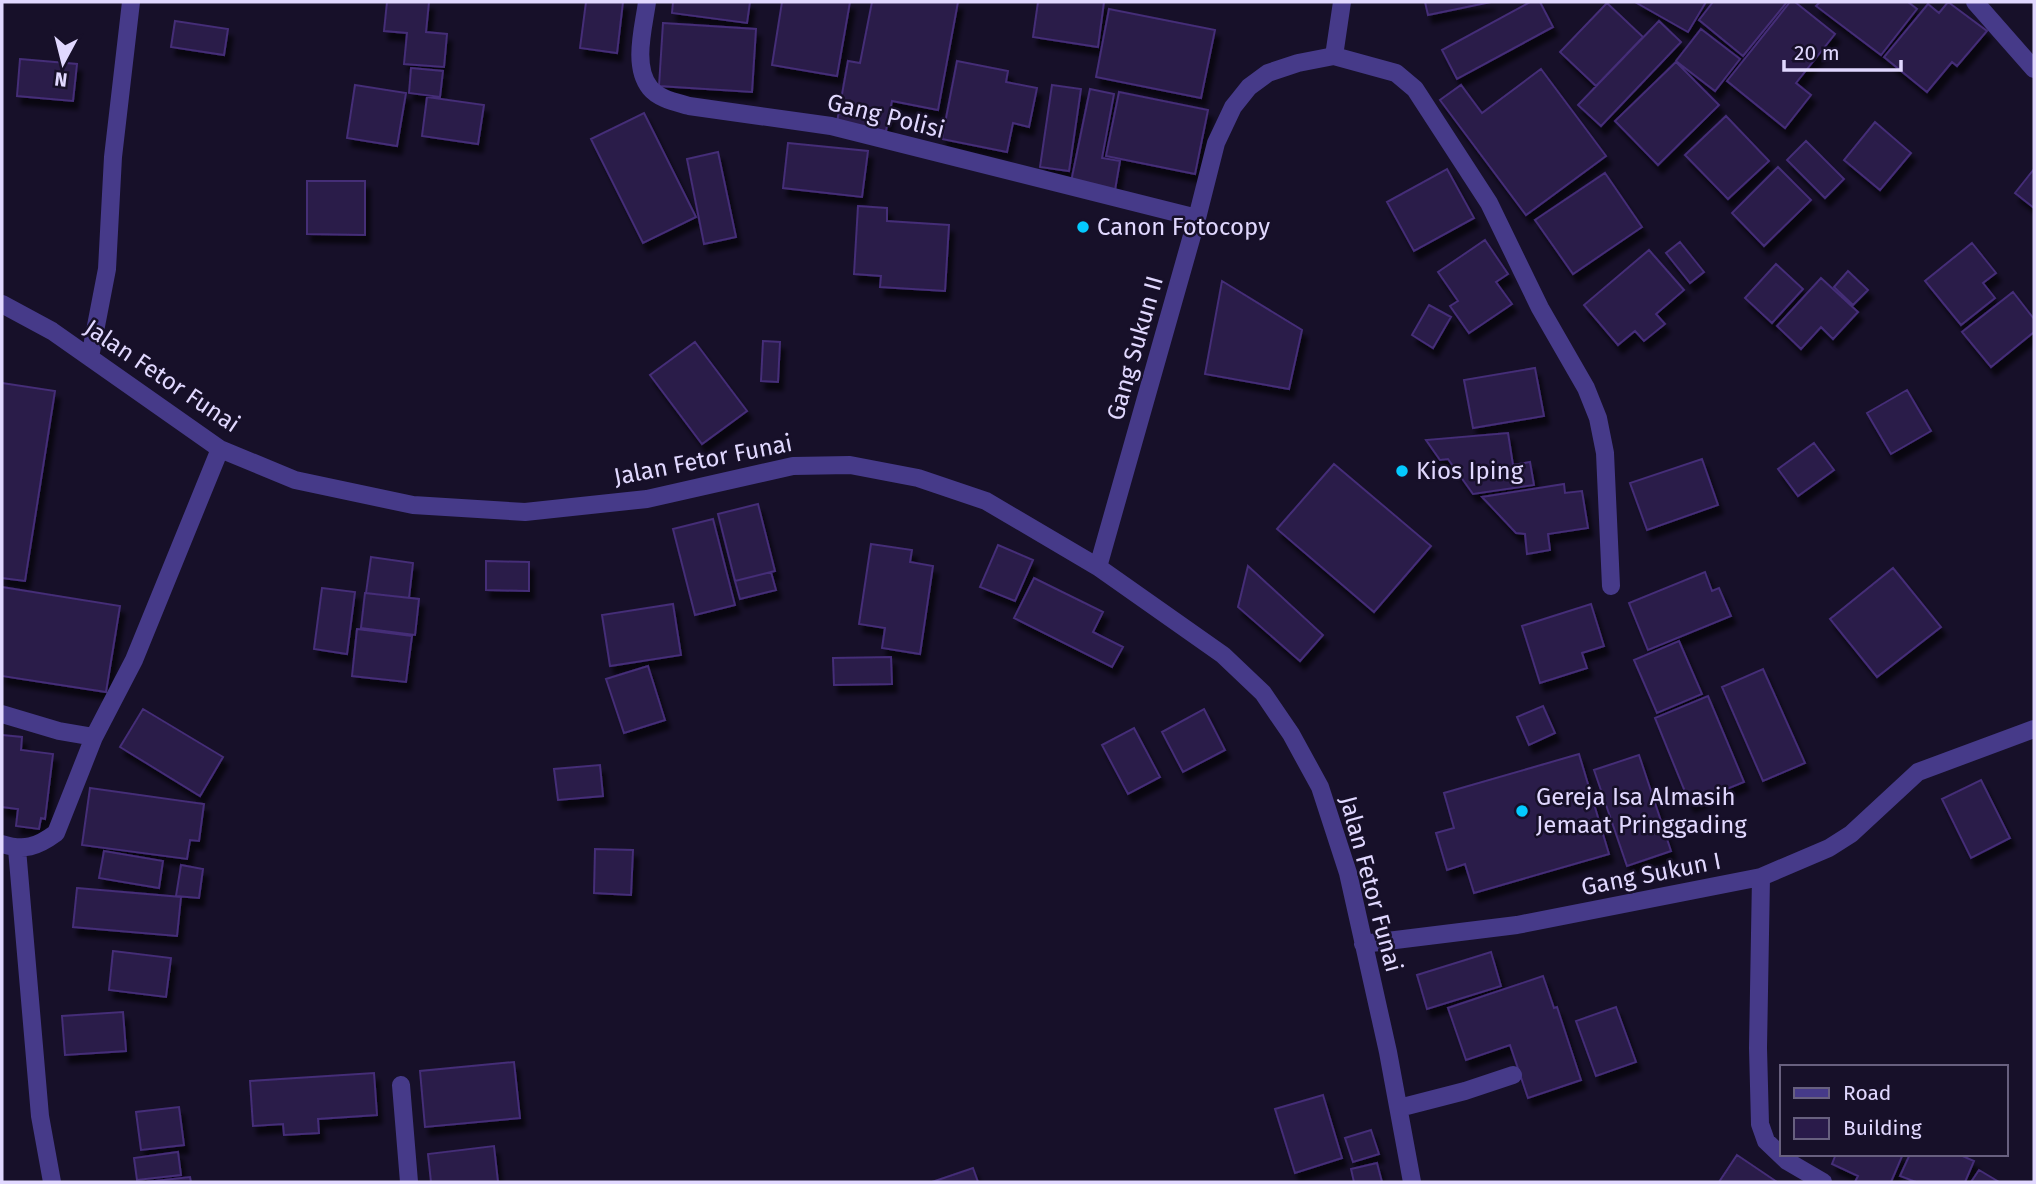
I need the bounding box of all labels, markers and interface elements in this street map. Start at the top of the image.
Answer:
north arrow [28,28,98,98]
scale bar [1784,28,1901,72]
text: 20 m [1794,40,1840,66]
text: N [53,67,69,92]
street label: Gang Polisi [824,88,948,144]
place label: Canon Fotocopy [1097,213,1270,241]
marker: Canon Fotocopy [1075,219,1091,235]
street label: Gang Sukun II [1101,273,1169,423]
street label: Jalan Fetor Funai [79,314,245,438]
street label: Jalan Fetor Funai [611,429,795,491]
place label: Kios Iping [1416,457,1524,485]
marker: Kios Iping [1394,463,1410,479]
place label: Gereja Isa Almasih Jemaat Pringgading [1536,783,1747,839]
street label: Jalan Fetor Funai [1334,793,1408,975]
marker: Gereja Isa Almasih Jemaat Pringgading [1514,803,1530,819]
street label: Gang Sukun I [1579,847,1723,901]
legend [1780,1065,2008,1156]
text: Road [1843,1080,1891,1106]
text: Building [1843,1115,1922,1141]

